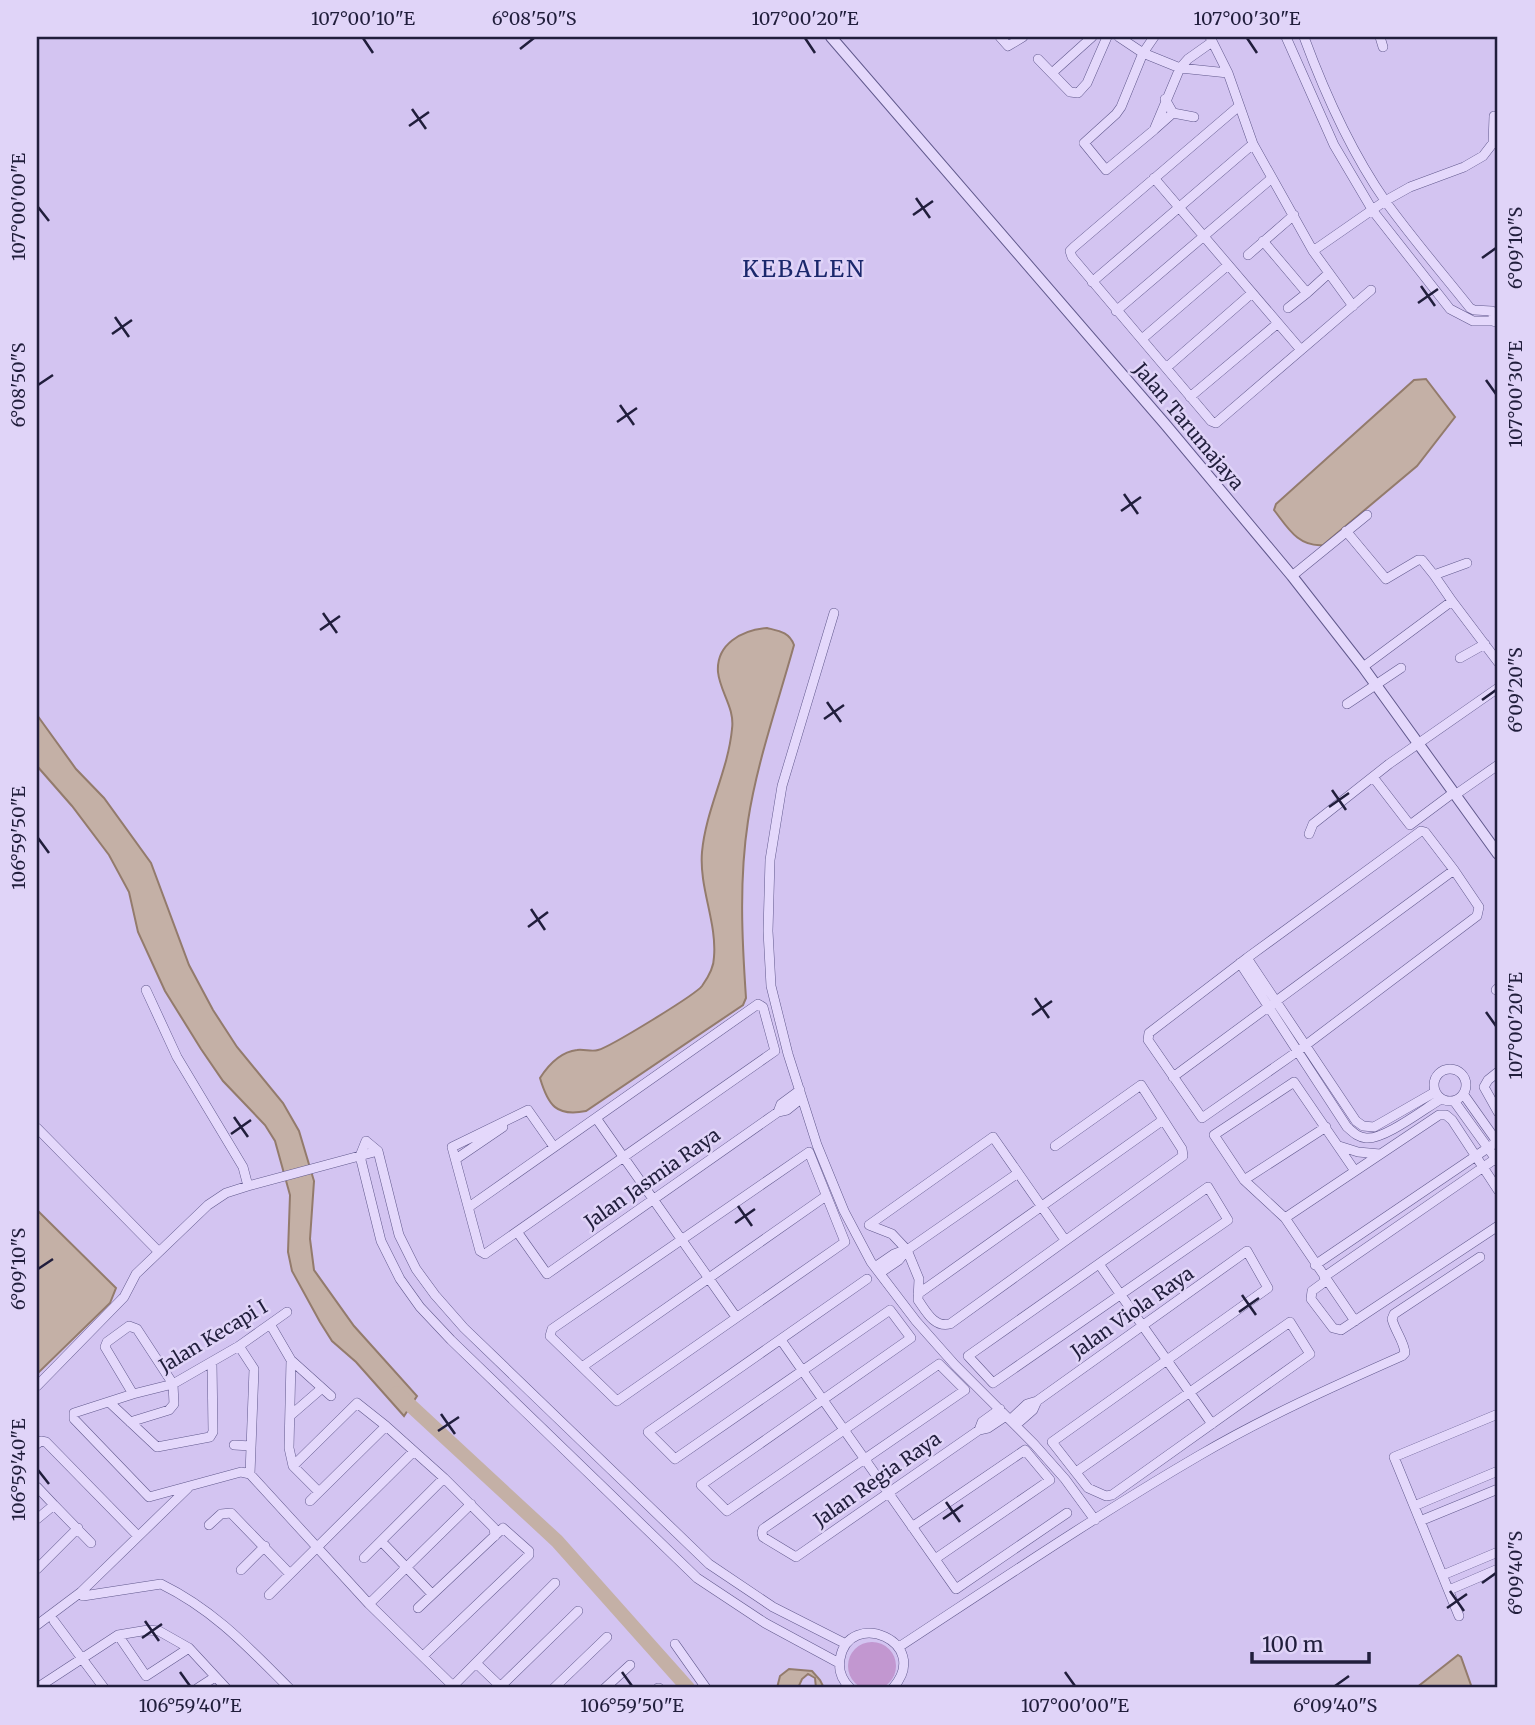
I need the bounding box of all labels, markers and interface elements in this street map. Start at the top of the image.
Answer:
text: 107°00'10"E [311,7,416,30]
text: 6°08'50"S [492,7,577,30]
text: 107°00'20"E [751,7,859,30]
text: 107°00'30"E [1194,7,1301,30]
text: 107°00'00"E [7,152,30,261]
text: 6°09'10"S [1504,206,1527,289]
district label: KEBALEN [742,254,866,283]
text: 107°00'30"E [1504,340,1527,447]
text: 6°08'50"S [7,342,30,427]
street label: Jalan Tarumajaya [1128,357,1249,495]
text: 6°09'20"S [1504,647,1527,733]
text: 106°59'50"E [7,786,30,890]
text: 107°00'20"E [1504,972,1527,1080]
street label: Jalan Jasmia Raya [579,1122,724,1234]
text: 6°09'10"S [7,1227,30,1310]
street label: Jalan Viola Raya [1065,1261,1198,1364]
street label: Jalan Kecapi I [154,1294,272,1378]
text: 106°59'40"E [7,1418,30,1521]
street label: Jalan Regia Raya [808,1426,945,1532]
text: 6°09'40"S [1504,1531,1527,1615]
scale bar [1252,1620,1369,1664]
text: 100 m [1262,1631,1324,1658]
text: 106°59'40"E [139,1694,242,1717]
text: 106°59'50"E [580,1694,684,1717]
text: 107°00'00"E [1021,1694,1130,1717]
text: 6°09'40"S [1293,1694,1377,1717]

